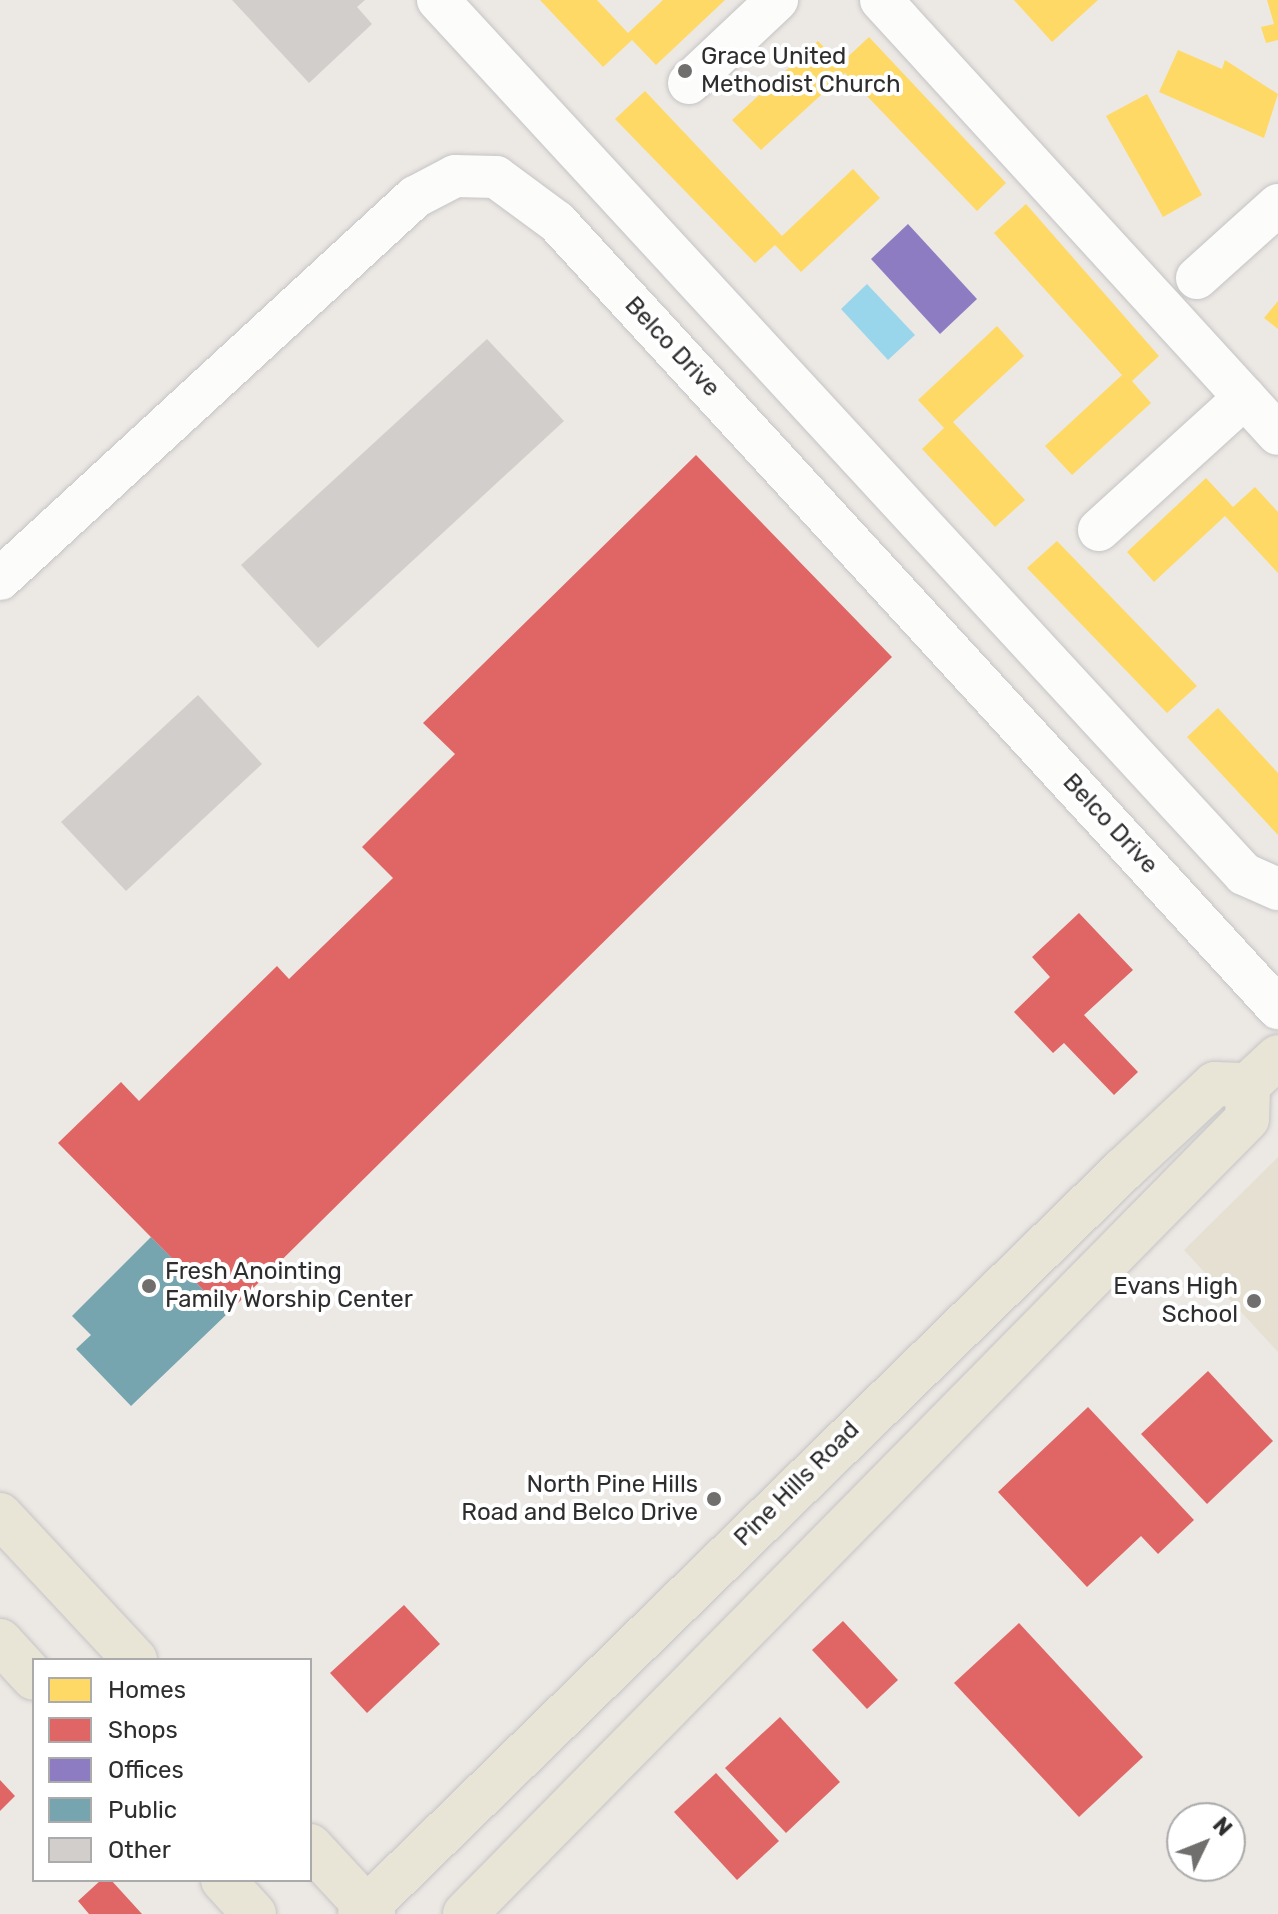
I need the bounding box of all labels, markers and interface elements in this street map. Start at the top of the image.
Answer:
place label: Grace United Methodist Church [701,43,901,99]
marker: Grace United Methodist Church [676,62,694,80]
street label: Belco Drive [619,291,725,403]
street label: Belco Drive [1057,768,1163,880]
place label: Fresh Anointing Family Worship Center [165,1258,414,1314]
place label: Evans High School [1113,1273,1238,1329]
marker: Fresh Anointing Family Worship Center [140,1277,158,1295]
marker: Evans High School [1245,1292,1263,1310]
street label: Pine Hills Road [729,1416,865,1552]
place label: North Pine Hills Road and Belco Drive [461,1471,698,1527]
marker: North Pine Hills Road and Belco Drive [705,1490,723,1508]
legend [32,1658,312,1882]
text: Homes [108,1676,186,1704]
text: Shops [108,1716,178,1744]
text: Offices [108,1756,184,1784]
text: Public [108,1796,177,1824]
north arrow [1166,1802,1246,1882]
text: N [1207,1812,1238,1842]
text: Other [108,1836,171,1864]

